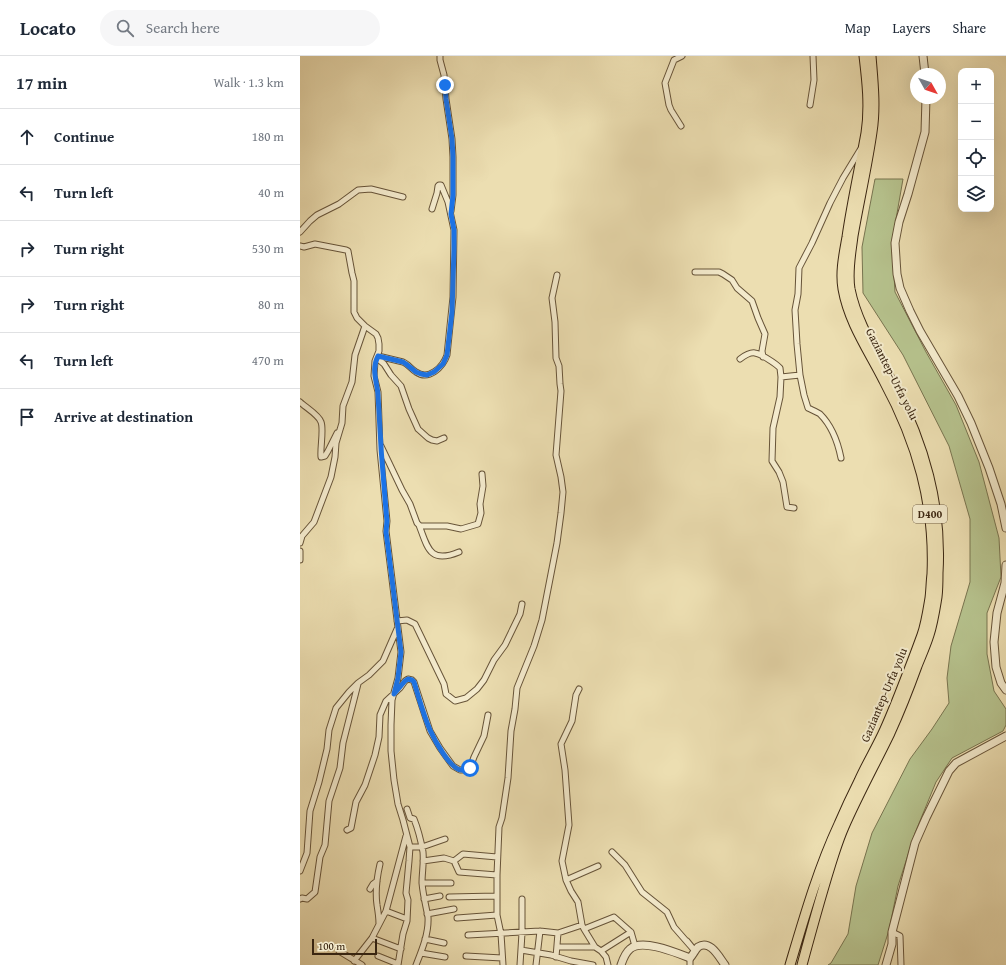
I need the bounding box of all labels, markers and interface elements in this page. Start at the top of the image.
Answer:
search box [100,10,380,46]
text: Locato [20,14,76,42]
icon: search [114,17,136,39]
text: Search here [146,17,220,38]
text: Map [845,18,871,38]
text: Layers [893,18,931,38]
text: Share [953,18,986,38]
north arrow [910,68,946,104]
map controls [958,68,994,212]
button: + [958,68,994,104]
text: 17 min [16,70,67,95]
text: Walk · 1.3 km [213,73,284,92]
route end [436,76,454,94]
button: − [958,104,994,140]
icon: ahead [16,126,38,148]
text: Continue [54,126,115,147]
text: 180 m [252,127,284,146]
button: locate [958,140,994,176]
button: layers [958,176,994,212]
icon: left [16,182,38,204]
text: Turn left [54,182,113,203]
text: 40 m [258,183,284,202]
icon: right [16,238,38,260]
text: Turn right [54,238,125,259]
text: 530 m [252,239,284,258]
icon: right [16,294,38,316]
text: Turn right [54,294,125,315]
text: 80 m [258,295,284,314]
street label: Gaziantep-Urfa yolu [862,325,923,423]
icon: left [16,350,38,372]
text: Turn left [54,350,113,371]
text: 470 m [252,351,284,370]
icon: arrive [16,406,38,428]
text: Arrive at destination [54,406,193,427]
road number: D400 [913,505,947,523]
street label: Gaziantep-Urfa yolu [856,645,911,745]
route start [461,759,479,777]
scale bar [312,937,377,956]
text: 100 m [318,938,345,954]

